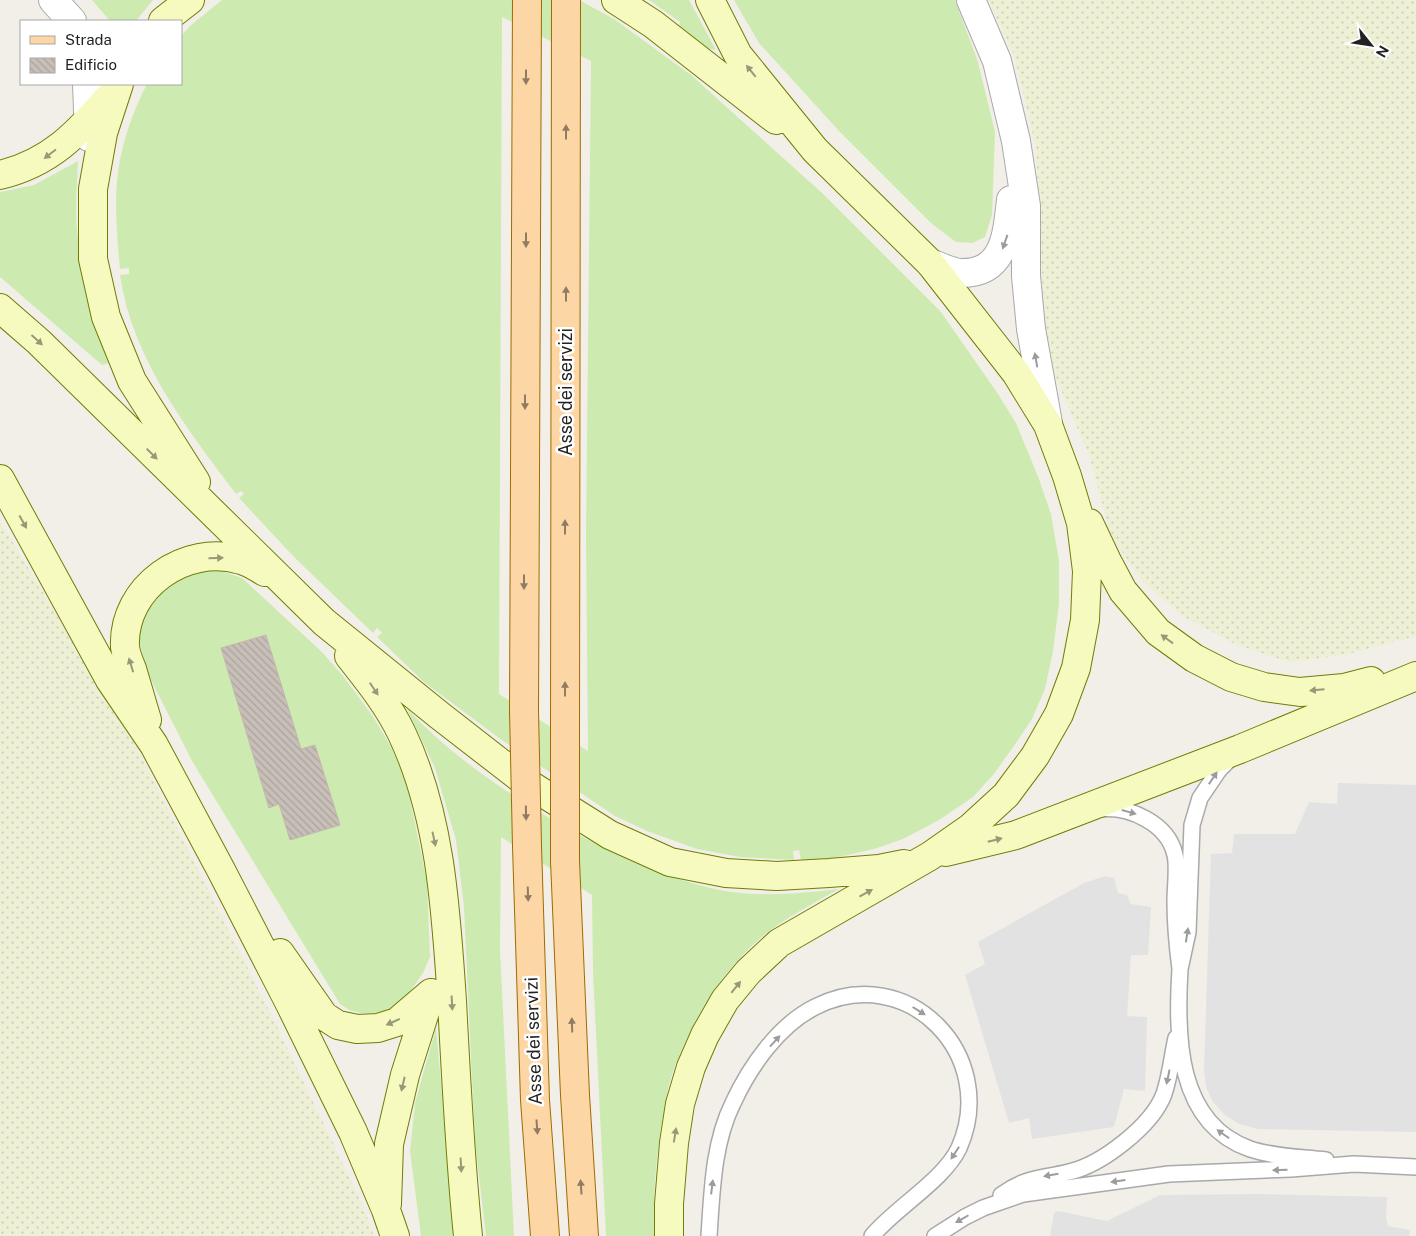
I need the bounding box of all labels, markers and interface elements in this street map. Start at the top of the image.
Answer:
legend [20,20,182,85]
north arrow [1346,20,1396,70]
text: Strada [65,31,112,48]
text: N [1373,43,1392,60]
text: Edificio [65,56,117,73]
one-way arrow [745,65,756,78]
one-way arrow [522,70,530,86]
one-way arrow [562,123,570,139]
one-way arrow [43,149,57,159]
one-way arrow [522,232,530,248]
one-way arrow [1000,234,1008,249]
one-way arrow [562,286,570,302]
street label: Asse dei servizi [555,328,576,456]
one-way arrow [30,334,42,346]
one-way arrow [1032,352,1040,368]
one-way arrow [521,394,529,410]
one-way arrow [146,448,158,460]
one-way arrow [19,516,28,529]
one-way arrow [561,518,569,534]
one-way arrow [208,553,224,561]
one-way arrow [520,574,528,590]
one-way arrow [1160,634,1174,644]
one-way arrow [126,658,134,673]
one-way arrow [561,681,569,697]
one-way arrow [369,683,379,696]
one-way arrow [1309,687,1325,695]
one-way arrow [1209,771,1218,785]
one-way arrow [522,805,530,821]
one-way arrow [1121,808,1137,816]
one-way arrow [431,831,439,847]
one-way arrow [987,836,1002,844]
one-way arrow [525,887,533,903]
one-way arrow [860,888,873,897]
one-way arrow [1183,927,1191,943]
street label: Asse dei servizi [520,977,546,1105]
one-way arrow [730,980,741,993]
one-way arrow [448,995,456,1011]
one-way arrow [913,1007,926,1016]
one-way arrow [568,1017,576,1033]
one-way arrow [386,1019,400,1027]
one-way arrow [769,1034,780,1047]
one-way arrow [1163,1069,1171,1085]
one-way arrow [399,1076,407,1091]
one-way arrow [533,1119,541,1135]
one-way arrow [671,1127,679,1143]
one-way arrow [1216,1129,1230,1139]
one-way arrow [950,1146,959,1160]
one-way arrow [458,1157,466,1173]
one-way arrow [1272,1166,1288,1174]
one-way arrow [1043,1172,1059,1180]
one-way arrow [1110,1177,1126,1185]
one-way arrow [576,1179,584,1195]
one-way arrow [709,1179,717,1195]
one-way arrow [955,1215,968,1224]

